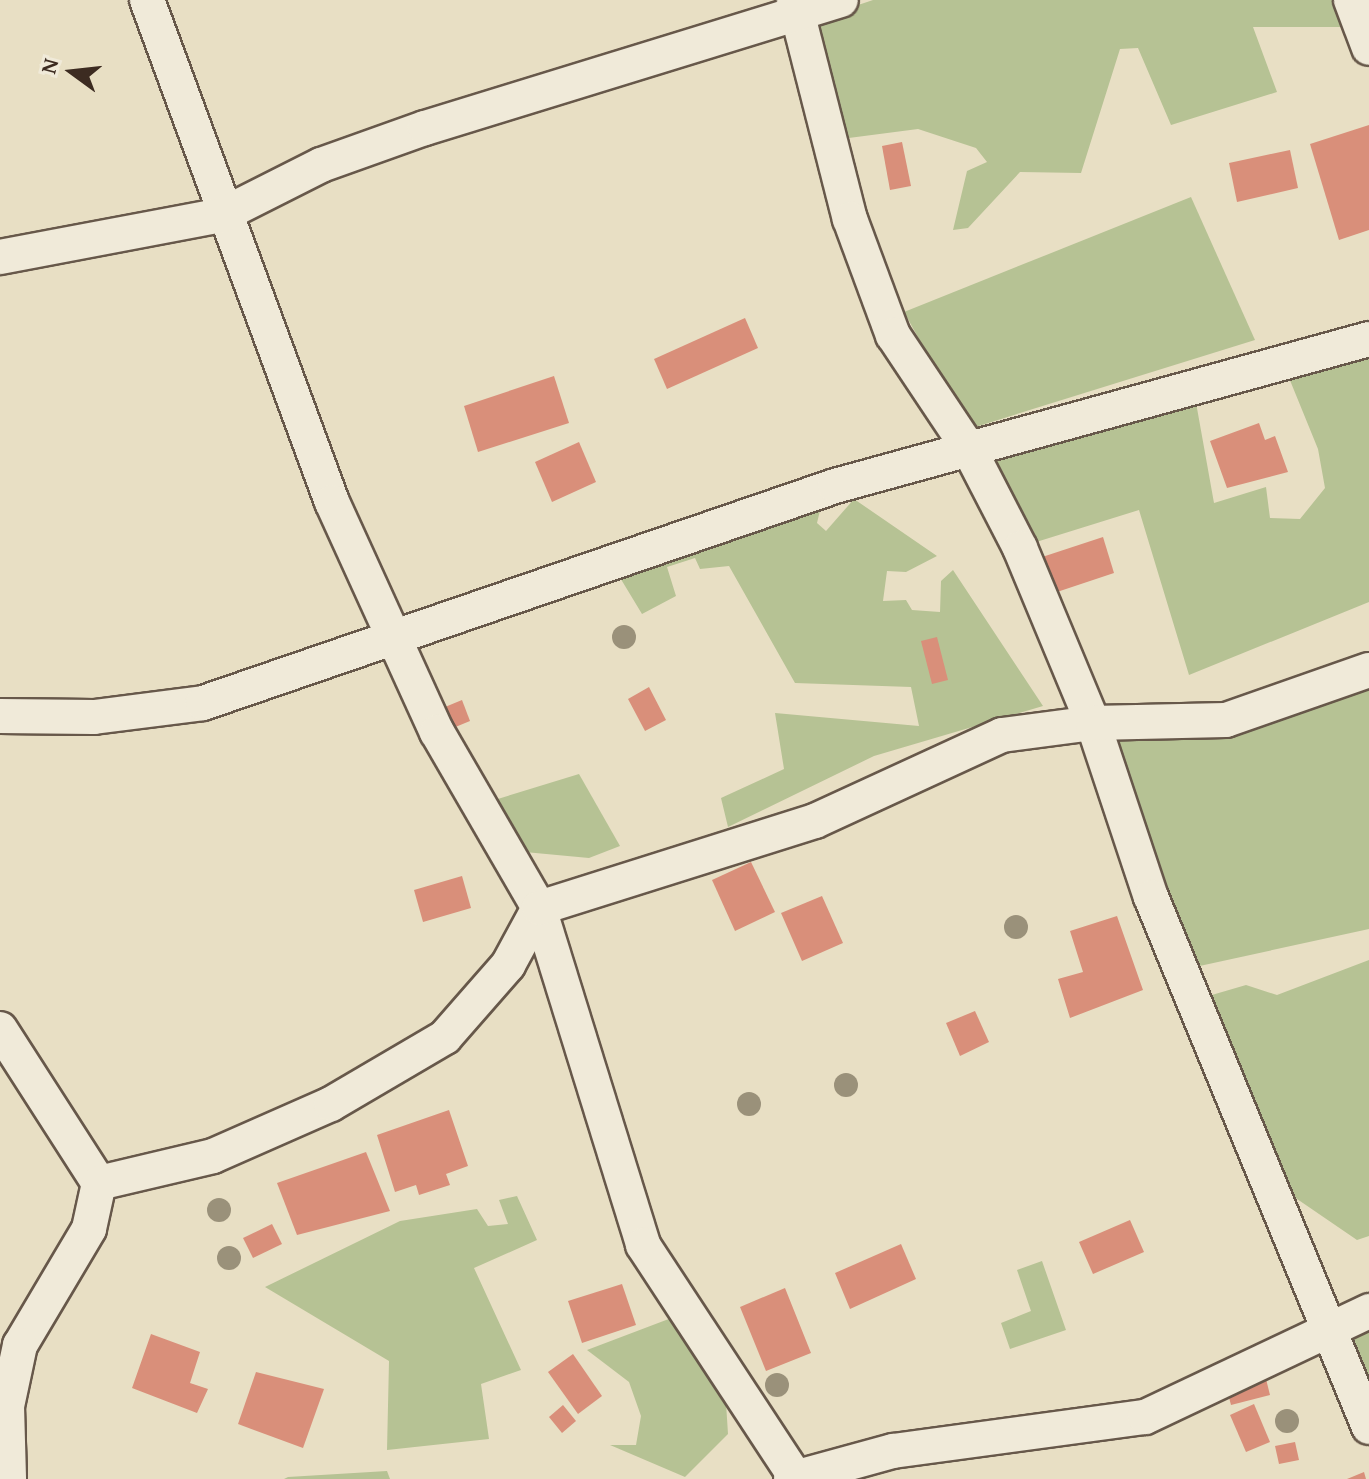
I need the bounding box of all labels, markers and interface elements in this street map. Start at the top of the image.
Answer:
north arrow [32,32,112,112]
text: N [31,55,66,77]

